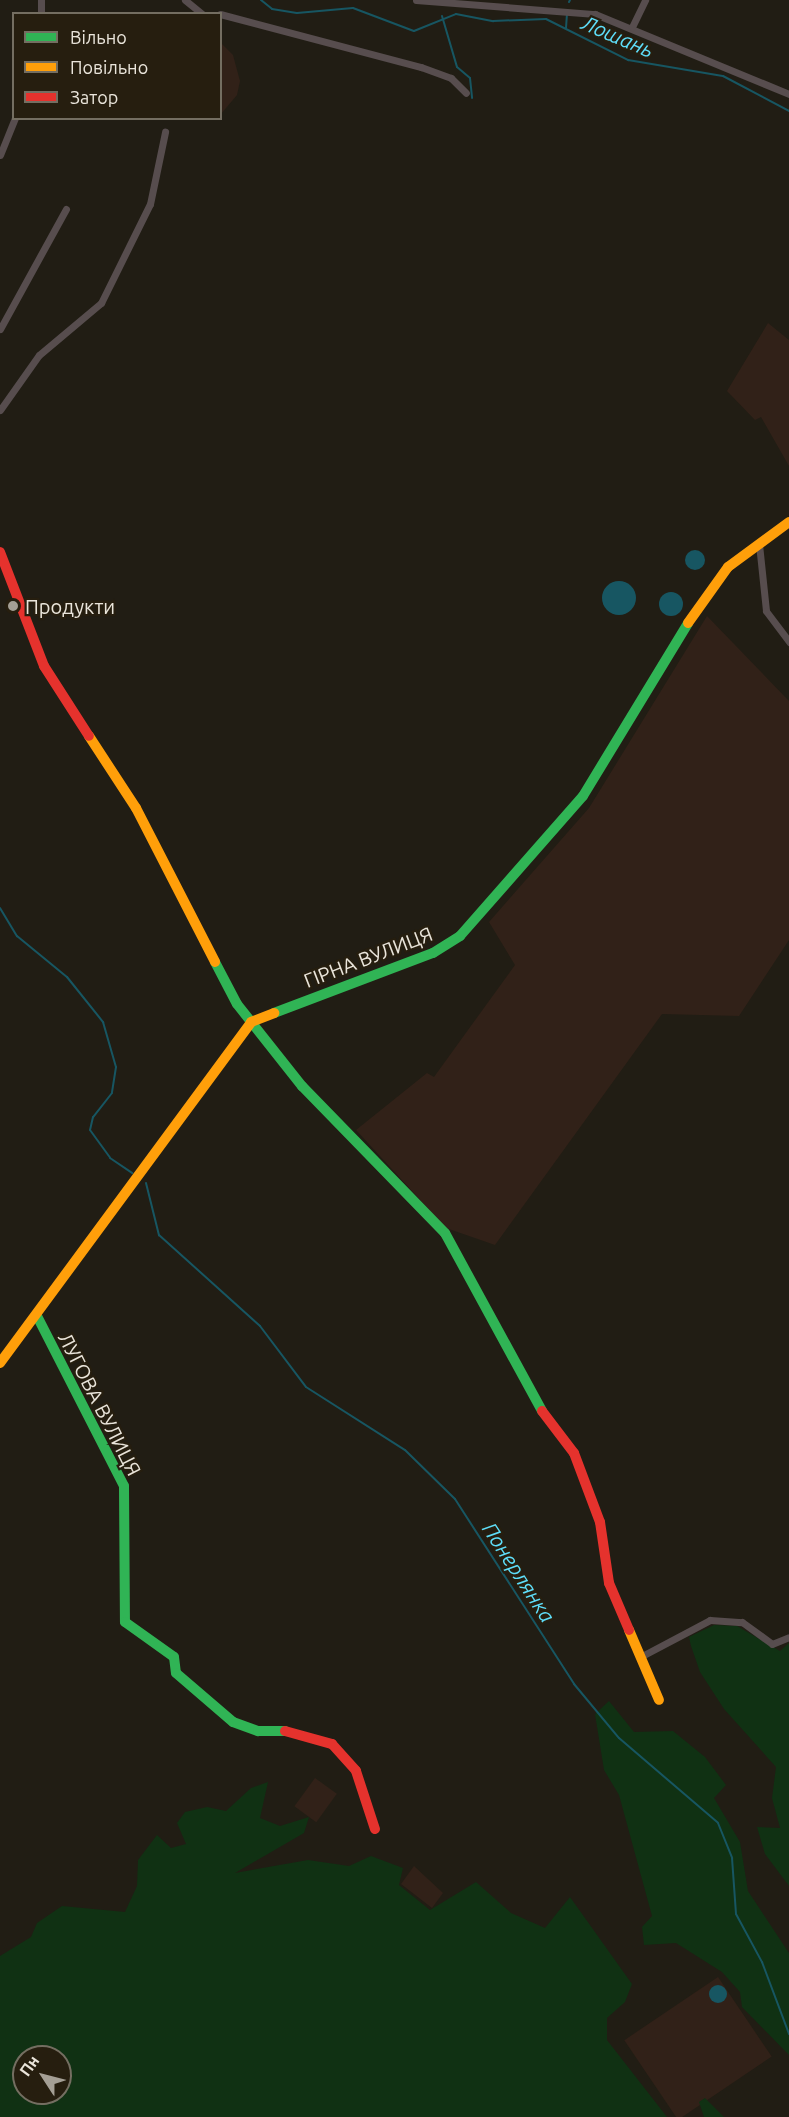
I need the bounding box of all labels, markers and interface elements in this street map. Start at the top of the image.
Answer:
water label: Лошань [578,10,658,62]
legend [12,12,222,120]
text: Вільно [70,27,127,47]
text: Повільно [70,57,148,77]
text: Затор [70,87,118,107]
place label: Продукти [25,594,115,618]
marker: Продукти [6,599,20,613]
street label: ГІРНА ВУЛИЦЯ [300,921,436,993]
street label: ЛУГОВА ВУЛИЦЯ [53,1328,147,1480]
water label: Понерлянка [477,1517,561,1627]
north arrow [12,2045,72,2105]
text: Пн [16,2052,42,2079]

